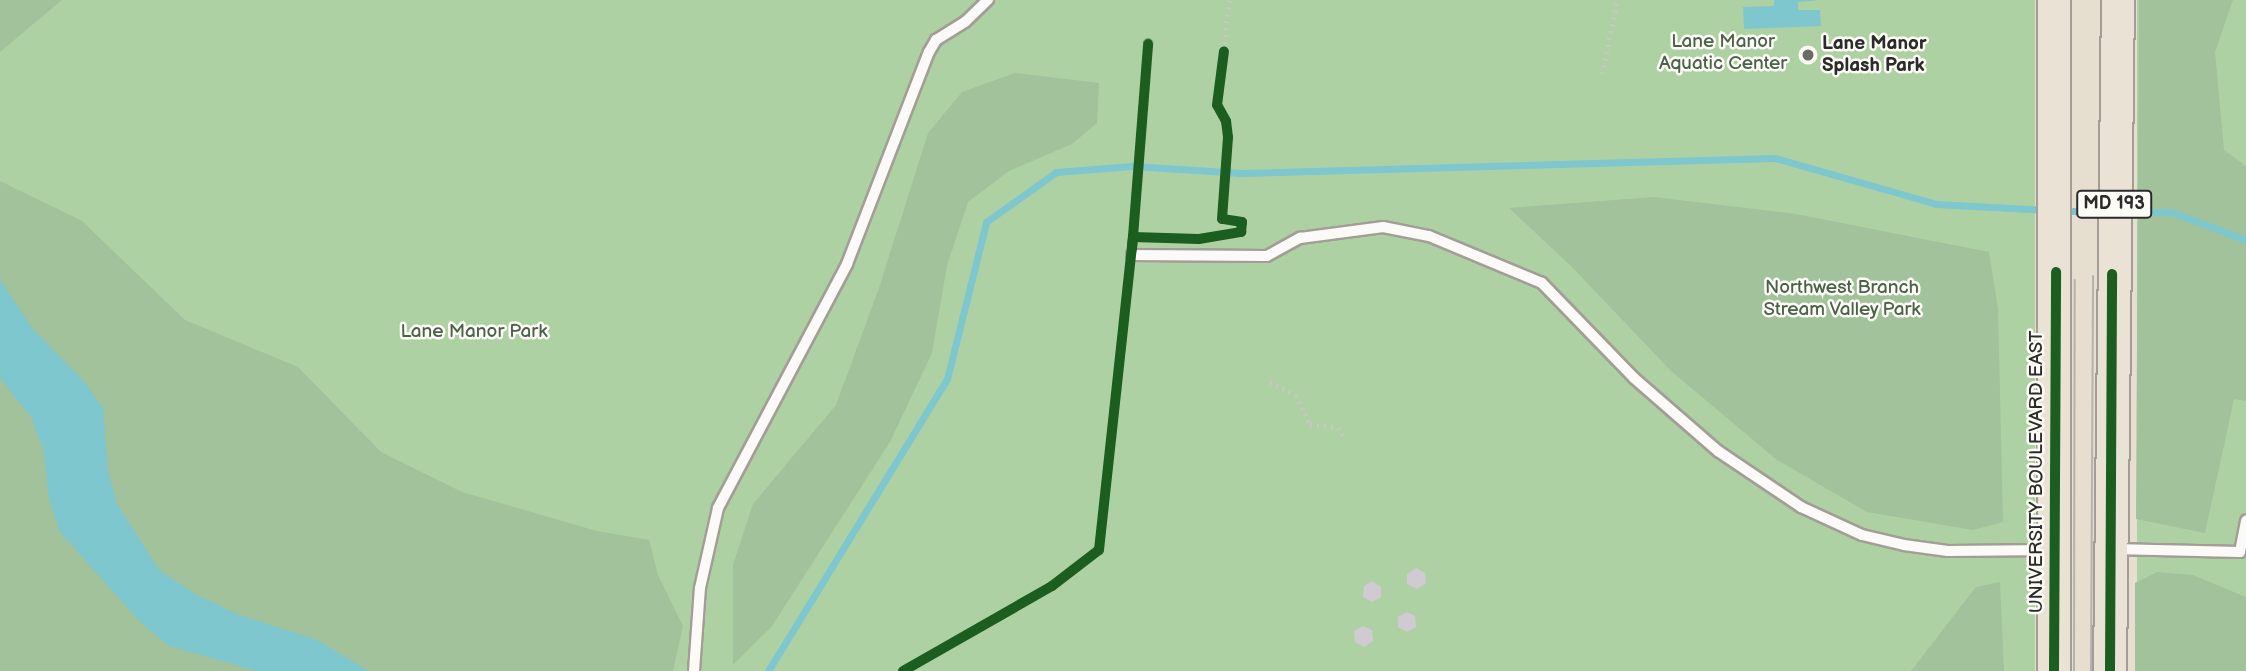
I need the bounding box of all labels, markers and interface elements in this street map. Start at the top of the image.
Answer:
park label: Lane Manor Aquatic Center [1659,31,1787,75]
place label: Lane Manor Splash Park [1822,33,1926,77]
marker: Lane Manor Splash Park [1800,47,1816,63]
road number: MD 193 [2076,190,2152,218]
park label: Northwest Branch Stream Valley Park [1763,277,1921,321]
park label: Lane Manor Park [401,321,547,343]
street label: UNIVERSITY BOULEVARD EAST [2026,331,2048,613]

